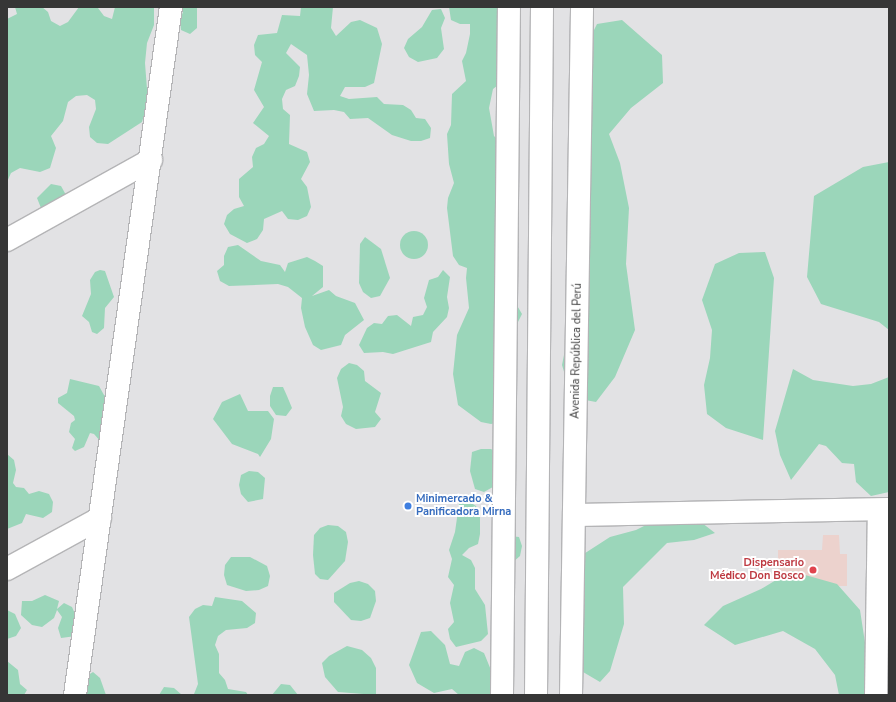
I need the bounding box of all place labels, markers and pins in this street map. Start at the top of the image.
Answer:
place label: Minimercado & Panificadora Mirna [416,493,511,519]
marker: Minimercado & Panificadora Mirna [403,501,413,511]
place label: Dispensario Médico Don Bosco [710,557,804,583]
marker: Dispensario Médico Don Bosco [807,564,819,576]

